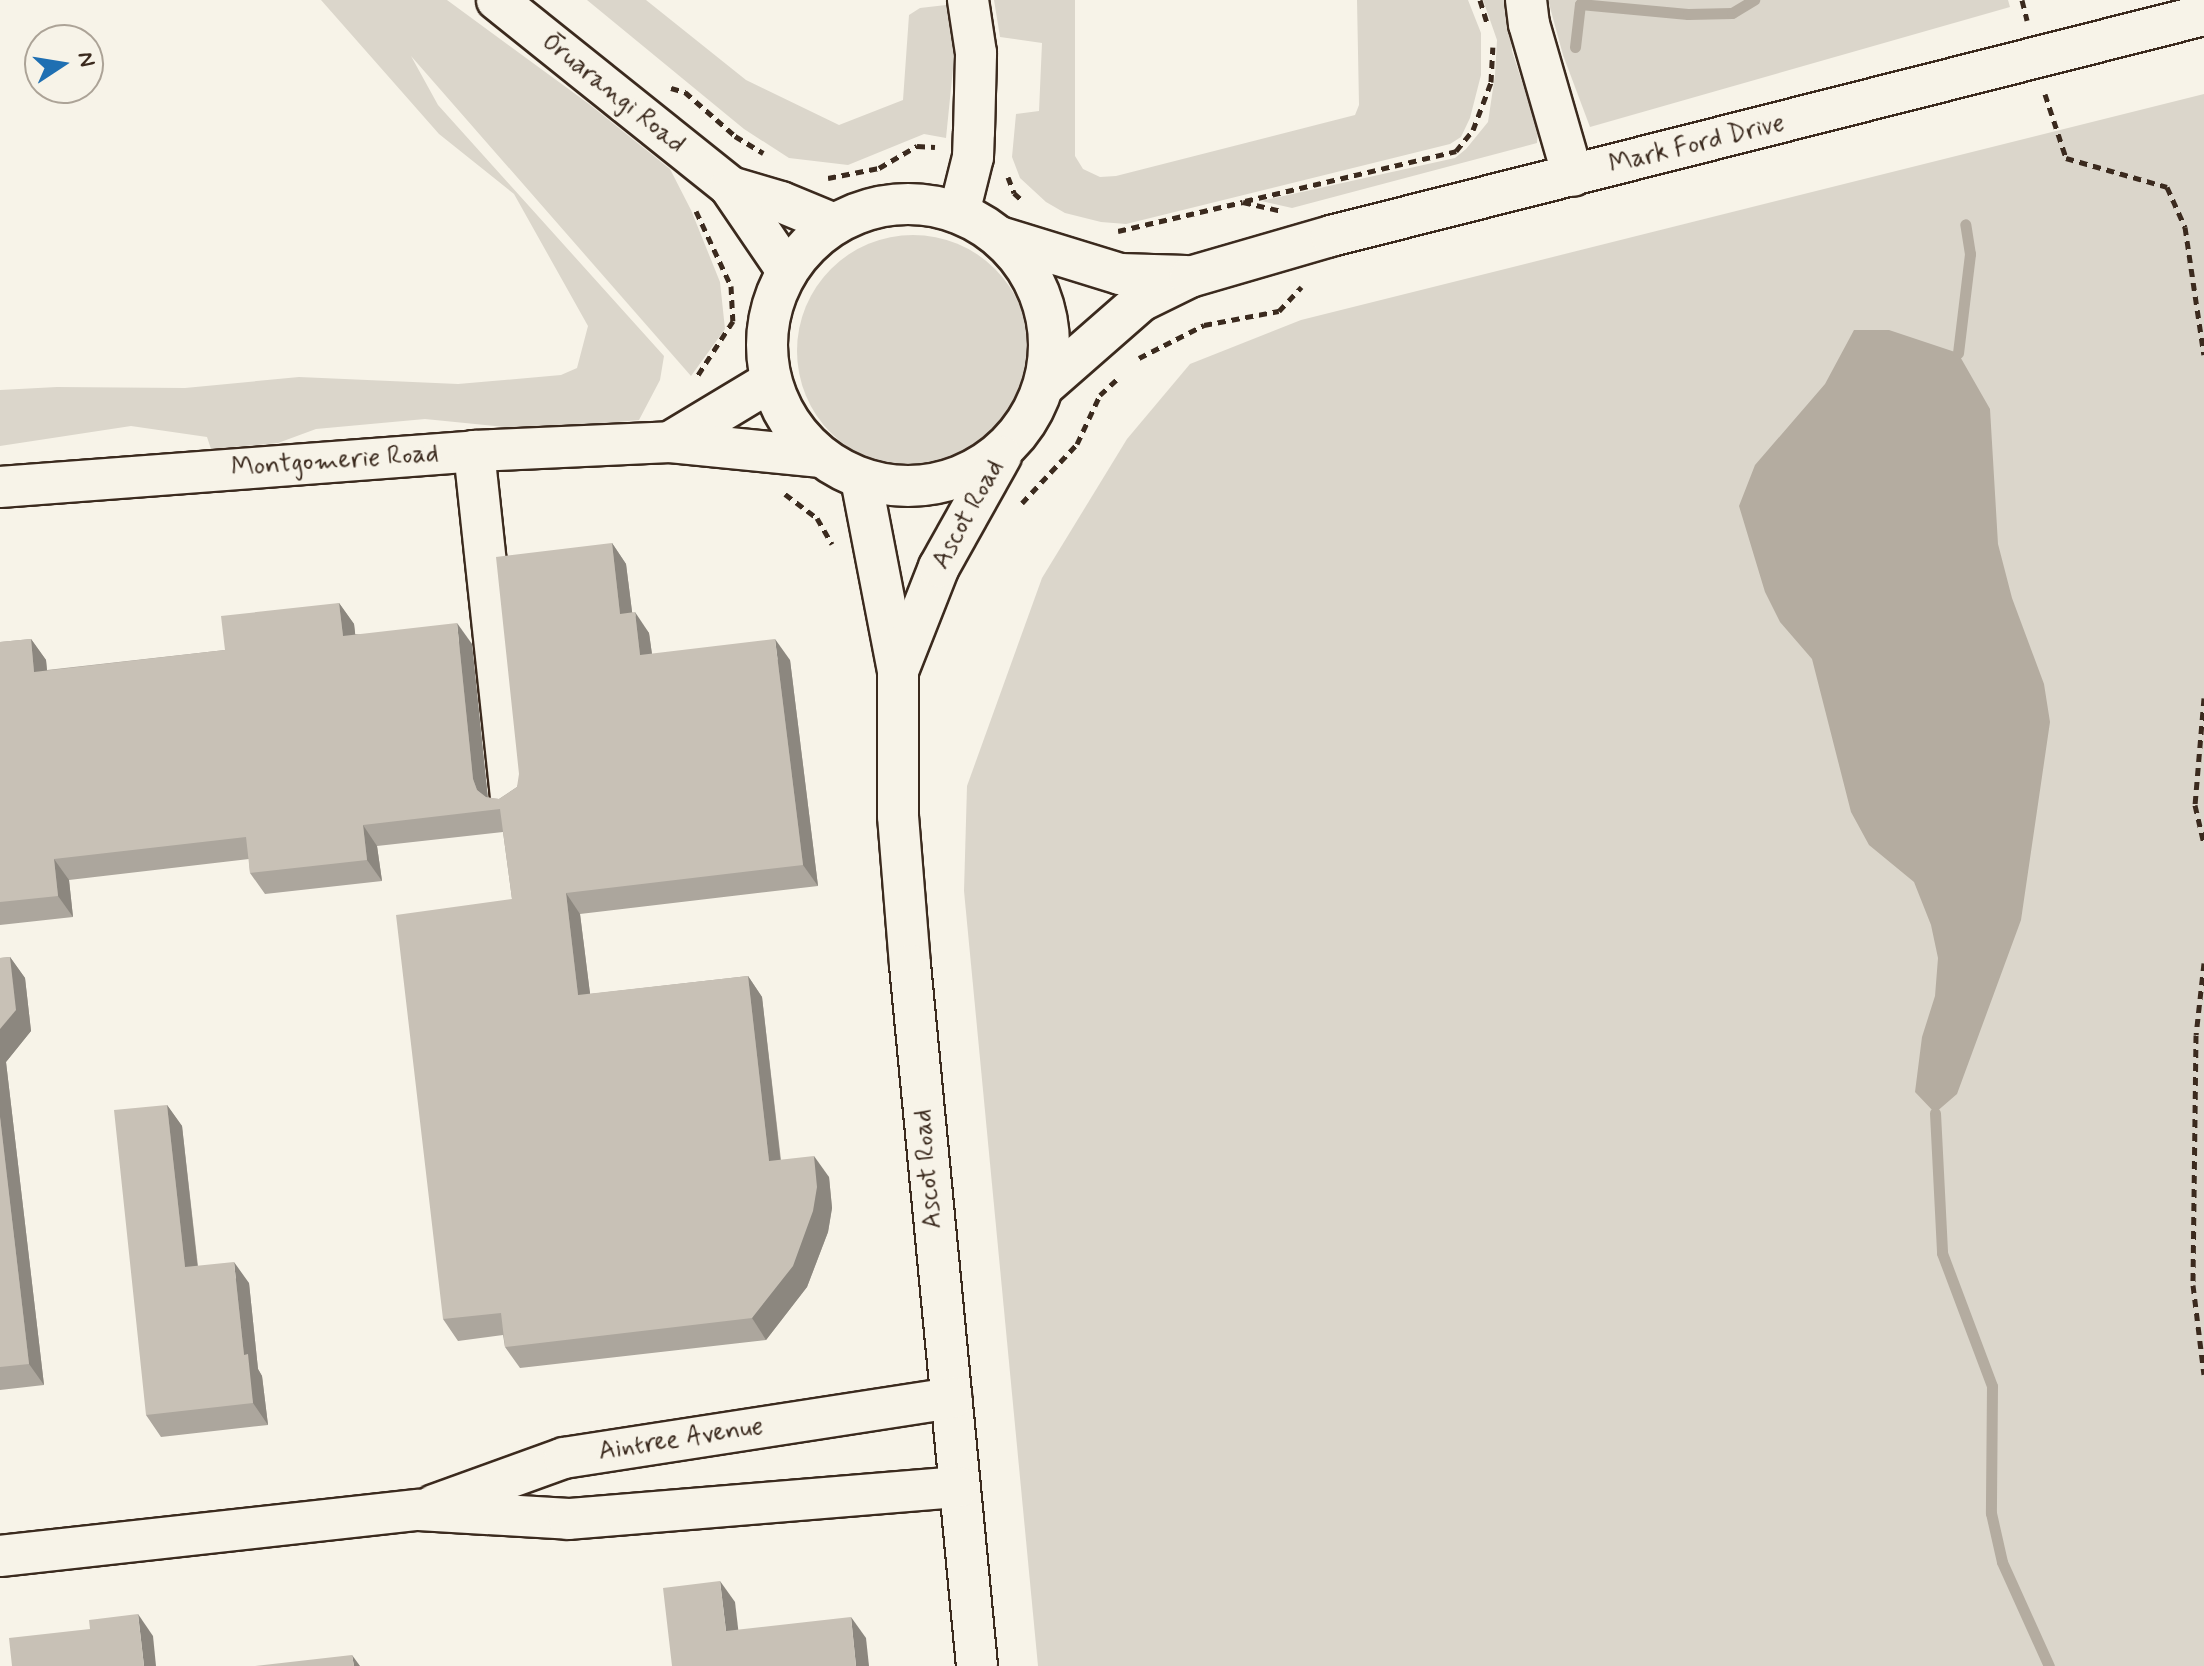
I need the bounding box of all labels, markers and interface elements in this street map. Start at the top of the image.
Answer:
north arrow [24,24,104,104]
street label: Ōruarangi Road [536,28,690,160]
text: N [70,49,101,70]
street label: Mark Ford Drive [1606,108,1788,182]
street label: Montgomerie Road [230,439,440,485]
street label: Ascot Road [926,455,1012,575]
street label: Ascot Road [908,1108,950,1230]
street label: Aintree Avenue [595,1411,767,1469]

